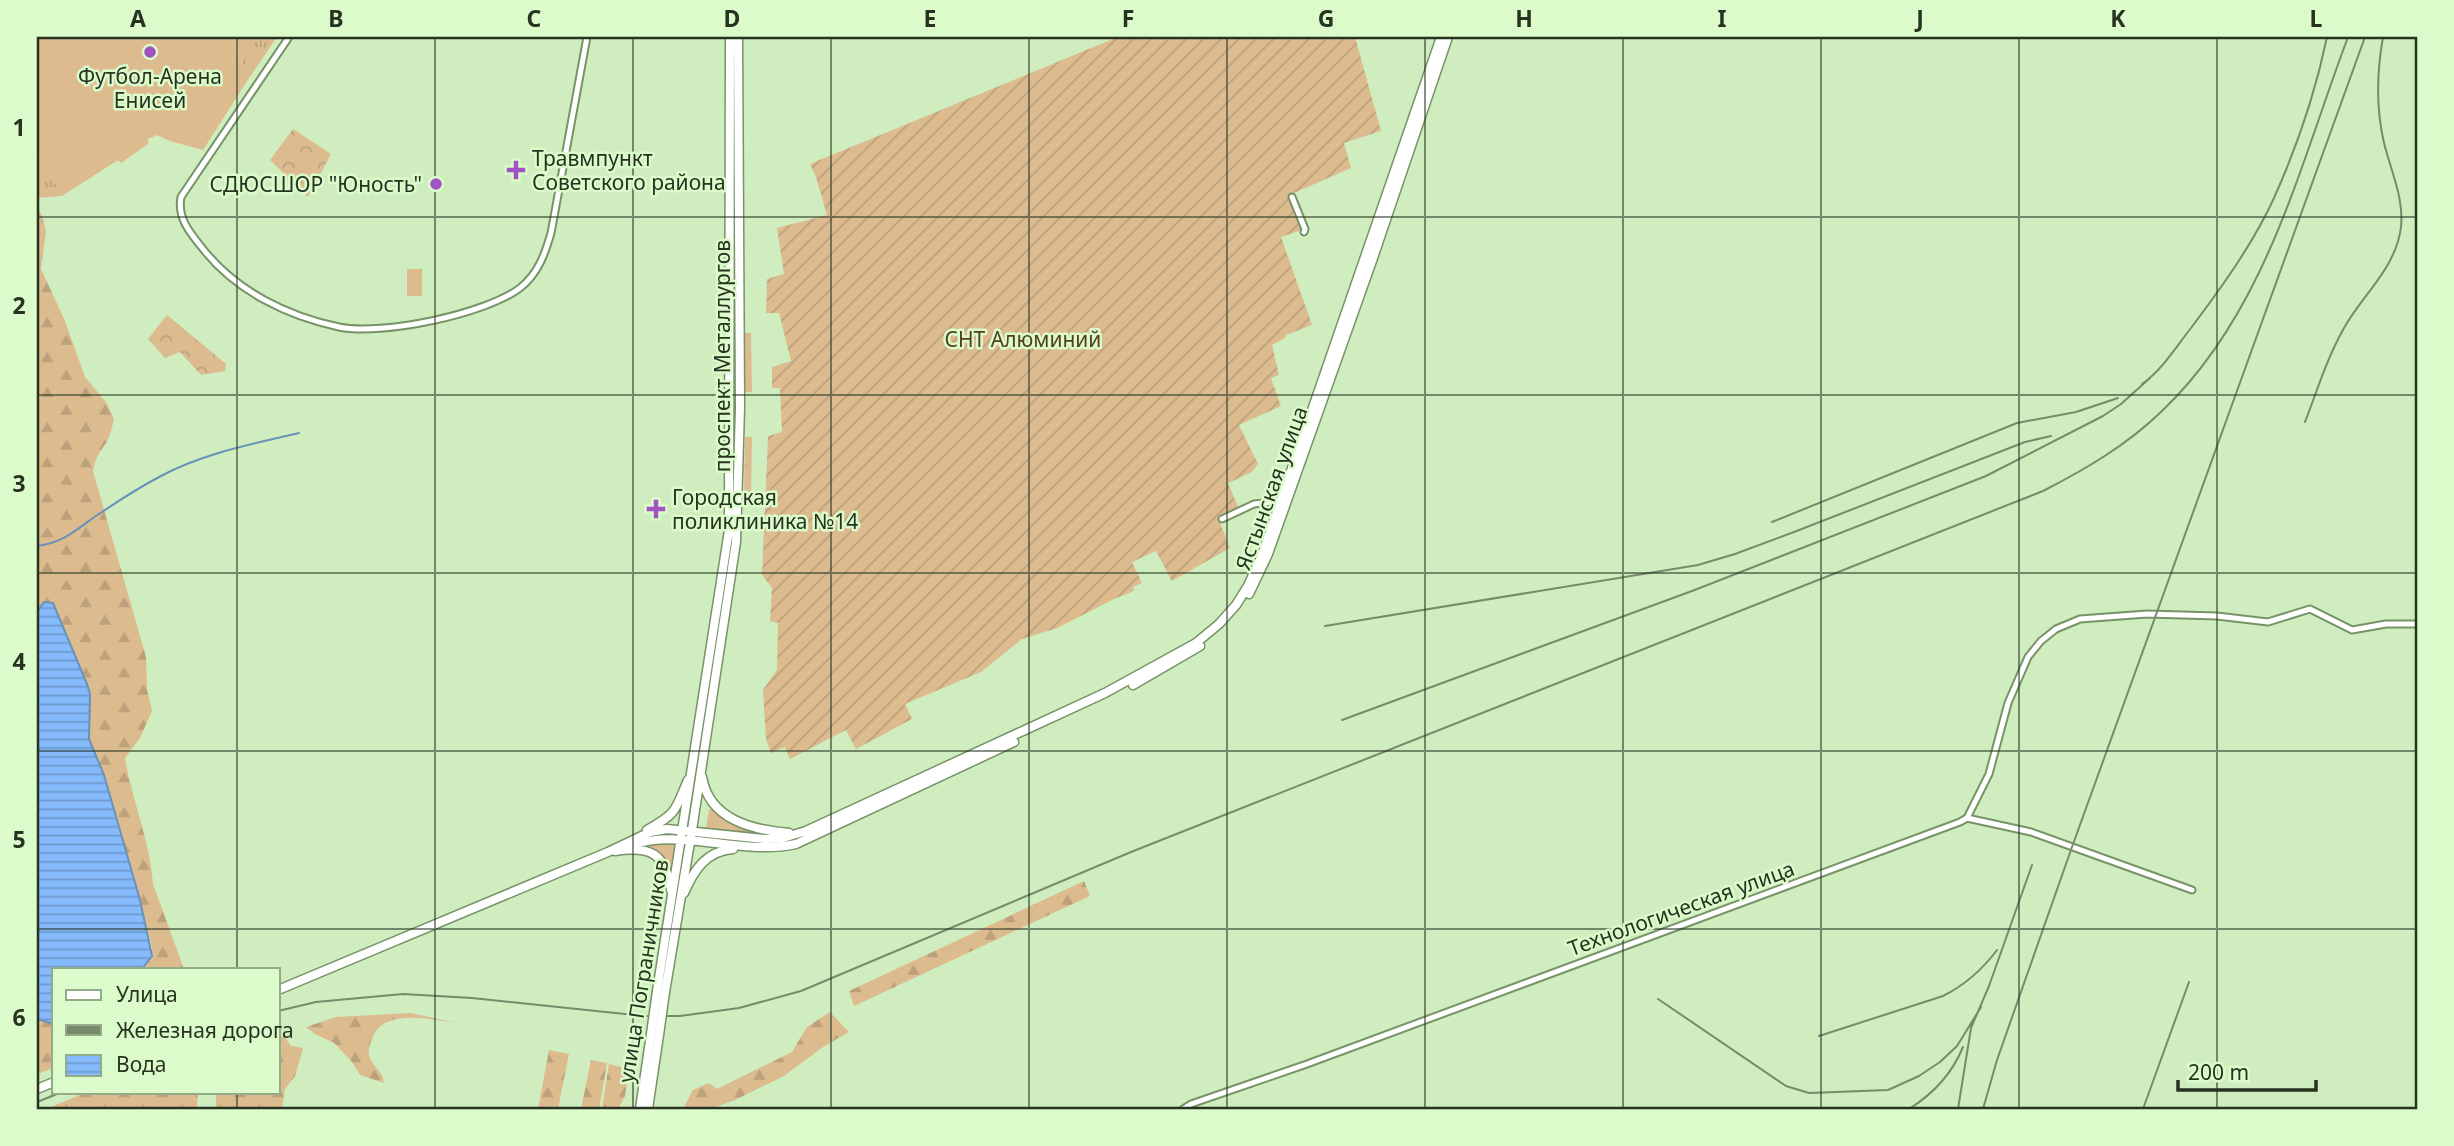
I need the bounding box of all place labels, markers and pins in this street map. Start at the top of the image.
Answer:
marker: Футбол-Арена Енисей [142,44,158,60]
place label: Футбол-Арена Енисей [78,62,222,114]
place label: Травмпункт Советского района [532,144,726,196]
marker: Травмпункт Советского района [506,160,526,180]
place label: СДЮСШОР "Юность" [210,170,422,198]
marker: СДЮСШОР "Юность" [428,176,444,192]
place label: Городская поликлиника №14 [672,483,858,535]
marker: Городская поликлиника №14 [646,499,666,519]

